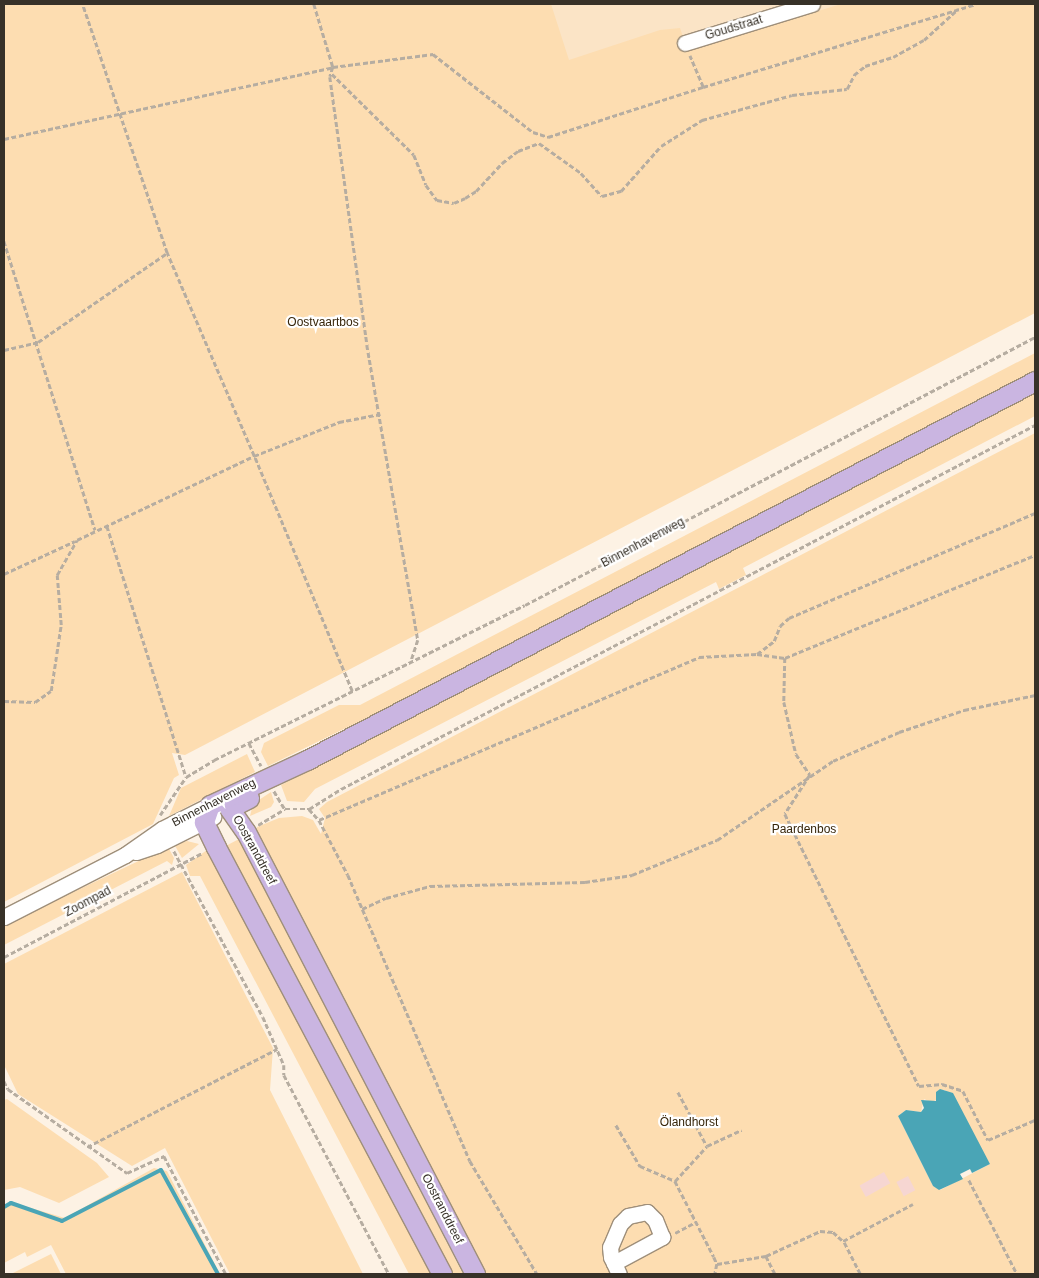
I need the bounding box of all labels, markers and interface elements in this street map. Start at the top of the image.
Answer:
street label: Goudstraat [704,12,764,44]
park label: Oostvaartbos [287,316,359,330]
street label: Binnenhavenweg [599,515,687,571]
street label: Binnenhavenweg [170,776,258,830]
street label: Oostranddreef [229,813,279,887]
park label: Paardenbos [772,823,836,837]
street label: Zoompad [62,884,114,920]
park label: Ölandhorst [660,1116,718,1130]
street label: Oostranddreef [418,1172,466,1246]

